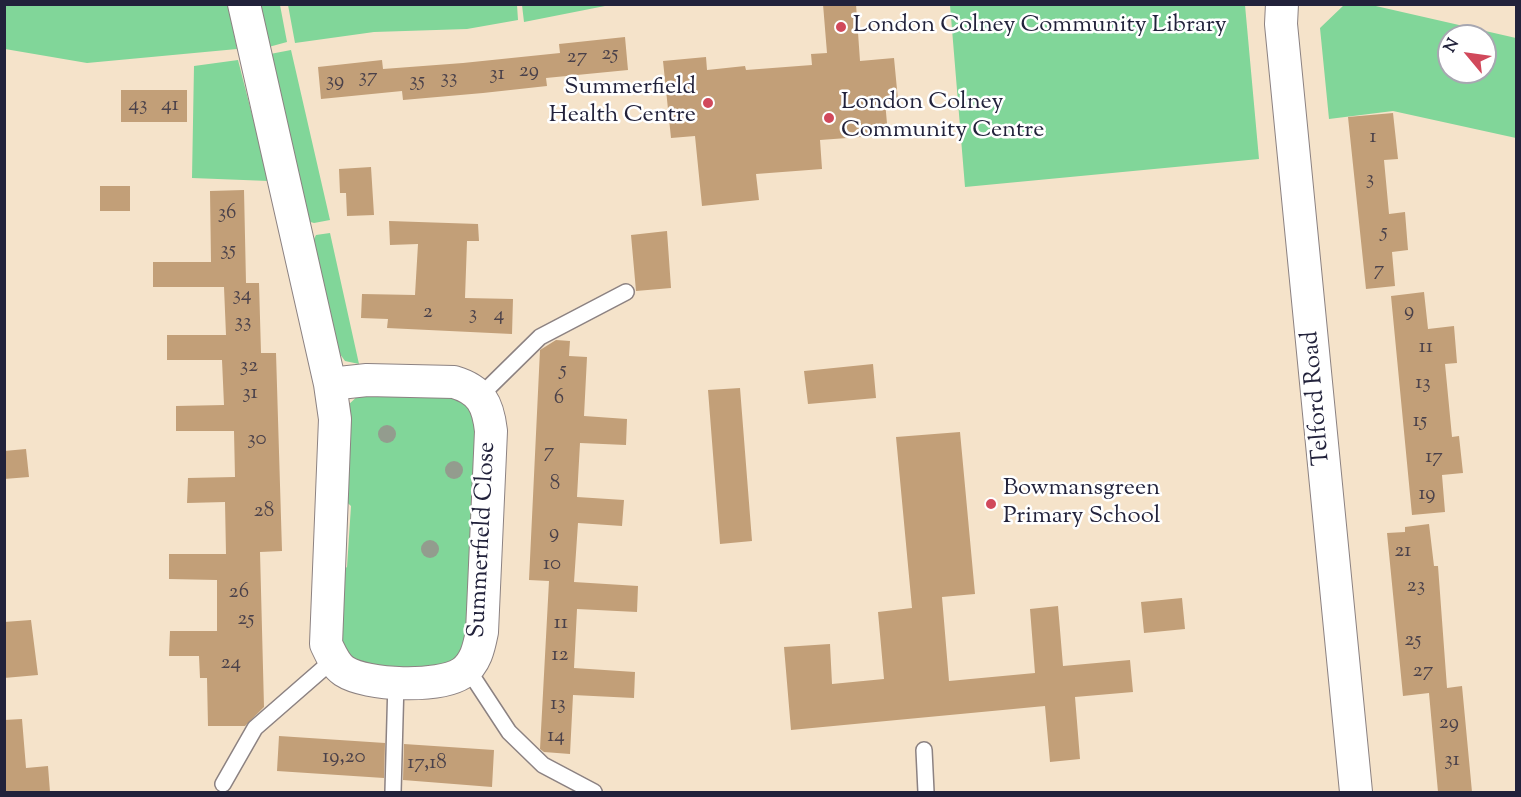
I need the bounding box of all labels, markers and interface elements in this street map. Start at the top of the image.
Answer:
place label: London Colney Community Library [853,13,1227,41]
marker: London Colney Community Library [834,20,848,34]
north arrow [1437,24,1497,84]
text: N [1439,35,1466,57]
house number: 25 [601,42,619,68]
house number: 27 [567,45,587,71]
house number: 29 [519,59,539,85]
house number: 31 [489,62,505,88]
house number: 37 [358,65,378,91]
house number: 33 [441,66,457,92]
house number: 39 [326,69,344,95]
house number: 35 [409,69,425,95]
place label: Summerfield Health Centre [549,75,696,131]
place label: London Colney Community Centre [841,90,1044,146]
house number: 43 [128,93,148,119]
house number: 41 [161,93,179,119]
marker: Summerfield Health Centre [701,96,715,110]
marker: London Colney Community Centre [822,111,836,125]
house number: 1 [1369,125,1377,151]
house number: 3 [1366,167,1374,193]
house number: 36 [218,201,236,227]
house number: 5 [1380,220,1388,246]
house number: 35 [220,238,236,264]
house number: 7 [1374,258,1384,284]
house number: 34 [232,283,252,309]
house number: 9 [1404,299,1414,325]
house number: 2 [423,300,433,326]
house number: 3 [469,302,477,328]
house number: 4 [494,303,504,329]
house number: 33 [235,310,251,336]
street label: Telford Road [1298,329,1338,467]
house number: 11 [1419,335,1433,361]
house number: 32 [240,354,258,380]
house number: 5 [559,358,567,384]
house number: 13 [1415,371,1431,397]
house number: 31 [242,381,258,407]
house number: 6 [554,386,564,412]
house number: 15 [1413,409,1427,435]
house number: 30 [247,427,267,453]
house number: 7 [544,440,554,466]
street label: Summerfield Close [464,441,504,639]
house number: 17 [1425,445,1443,471]
house number: 8 [550,472,560,498]
place label: Bowmansgreen Primary School [1003,476,1160,532]
house number: 19 [1418,482,1436,508]
marker: Bowmansgreen Primary School [984,497,998,511]
house number: 28 [254,499,274,525]
house number: 9 [549,521,559,547]
house number: 21 [1395,539,1411,565]
house number: 10 [543,552,561,578]
house number: 23 [1407,574,1425,600]
house number: 26 [229,580,249,606]
house number: 25 [237,607,255,633]
house number: 11 [554,611,568,637]
house number: 25 [1404,628,1422,654]
house number: 12 [552,643,568,669]
house number: 24 [221,651,241,677]
house number: 27 [1413,659,1433,685]
house number: 13 [550,692,566,718]
house number: 29 [1439,711,1459,737]
house number: 14 [547,724,565,750]
house number: 19,20 [322,745,366,771]
house number: 31 [1444,748,1460,774]
house number: 17,18 [407,751,447,777]

